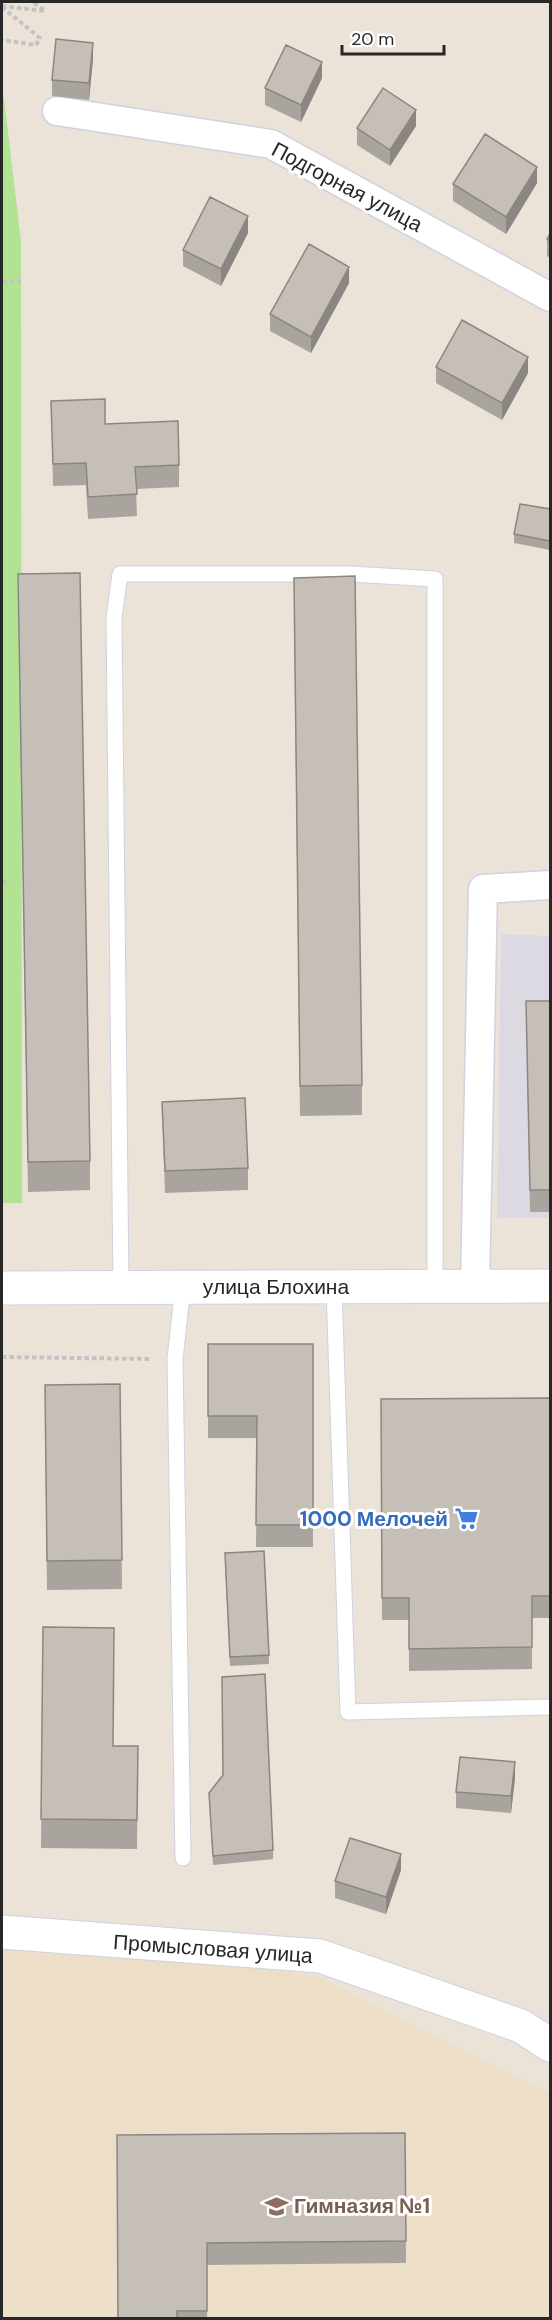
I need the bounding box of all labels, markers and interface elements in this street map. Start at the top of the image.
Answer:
scale bar [342,18,444,56]
text: 20 m [351,27,394,51]
street label: Подгорная улица [267,135,428,239]
street label: улица Блохина [203,1273,349,1301]
place label: 1000 Мелочей [300,1505,448,1533]
supermarket icon: 1000 Мелочей [453,1506,479,1532]
street label: Промысловая улица [112,1928,314,1970]
place label: Гимназия №1 [294,2192,430,2220]
school or university icon: Гимназия №1 [263,2193,289,2219]

